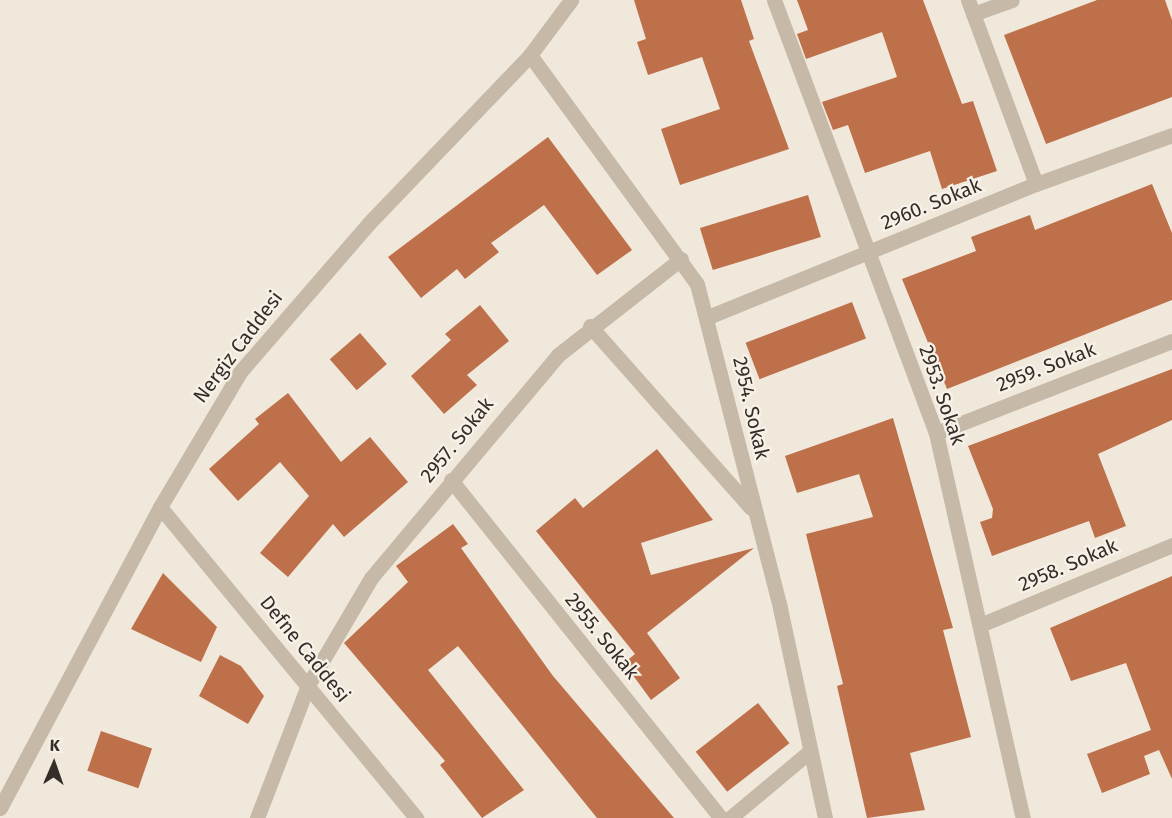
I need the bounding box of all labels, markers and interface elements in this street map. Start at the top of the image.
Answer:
street label: 2960. Sokak [877,173,985,235]
street label: Nergiz Caddesi [188,286,288,408]
street label: 2959. Sokak [993,337,1099,397]
street label: 2953. Sokak [914,342,970,448]
street label: 2954. Sokak [728,354,774,462]
street label: 2957. Sokak [415,393,499,487]
street label: 2958. Sokak [1015,533,1121,597]
street label: 2955. Sokak [560,588,644,684]
street label: Defne Caddesi [255,591,355,707]
north arrow [24,734,84,794]
text: K [49,736,60,755]

